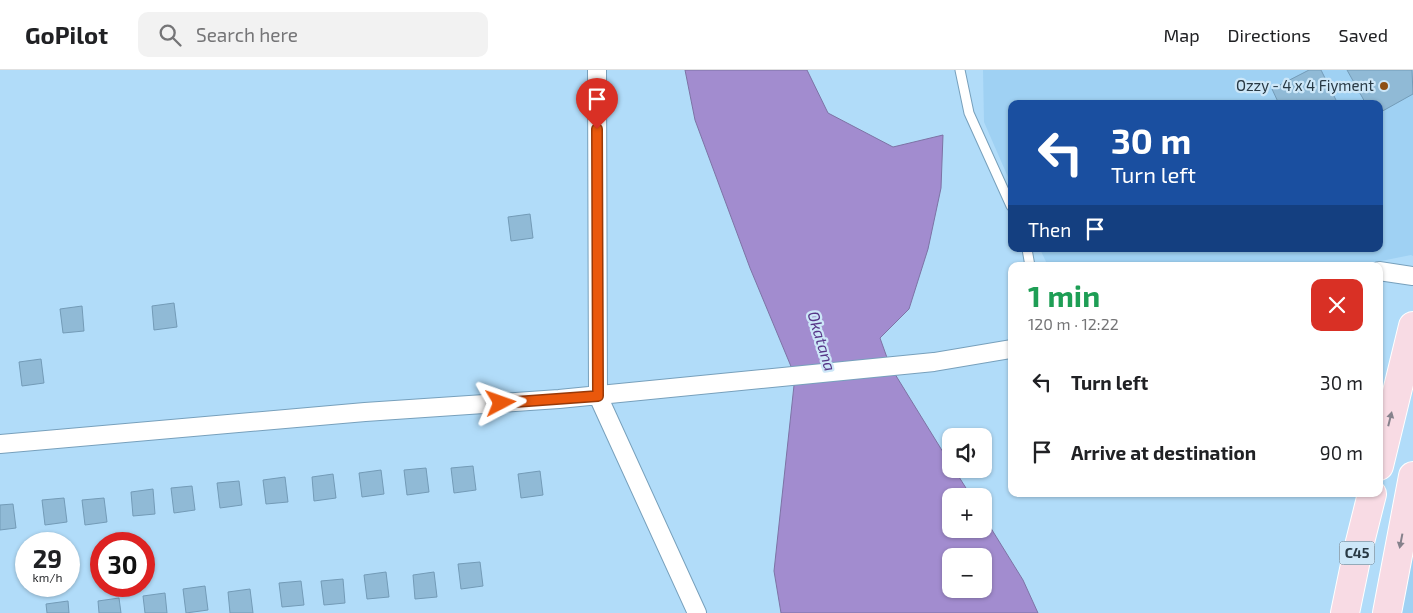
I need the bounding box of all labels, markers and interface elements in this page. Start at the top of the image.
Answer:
search box [138,12,488,57]
text: GoPilot [25,20,108,49]
icon: search [156,21,184,49]
text: Search here [196,23,298,46]
text: Map [1163,24,1200,46]
text: Directions [1228,24,1311,46]
text: Saved [1339,24,1388,46]
place label: Ozzy - 4 x 4 Fiyment [1236,76,1374,94]
pin [576,78,618,129]
marker: Ozzy - 4 x 4 Fiyment [1378,80,1390,92]
icon: arrive [583,85,611,113]
text: 30 m [1111,119,1191,161]
icon: left [1028,120,1093,185]
text: Turn left [1111,161,1196,187]
icon: arrive [1081,215,1109,243]
text: Then [1028,218,1071,241]
text: 1 min [1028,277,1100,313]
button: close [1311,279,1363,331]
water label: Okatana [804,309,841,373]
text: 120 m · 12:22 [1028,314,1119,333]
icon: left [1028,368,1056,396]
text: Turn left [1071,371,1148,394]
text: 30 m [1320,371,1363,394]
position arrow [474,376,526,428]
one-way arrow [1386,412,1394,427]
map controls [942,428,992,598]
button: sound [942,428,992,478]
icon: arrive [1028,438,1056,466]
text: Arrive at destination [1071,441,1256,464]
text: 90 m [1320,441,1363,464]
button: + [942,488,992,538]
speed limit sign: 30 [90,532,155,597]
one-way arrow [1396,534,1404,550]
road number: C45 [1340,542,1374,564]
text: 29 [33,543,62,573]
button: − [942,548,992,598]
text: km/h [33,570,62,584]

